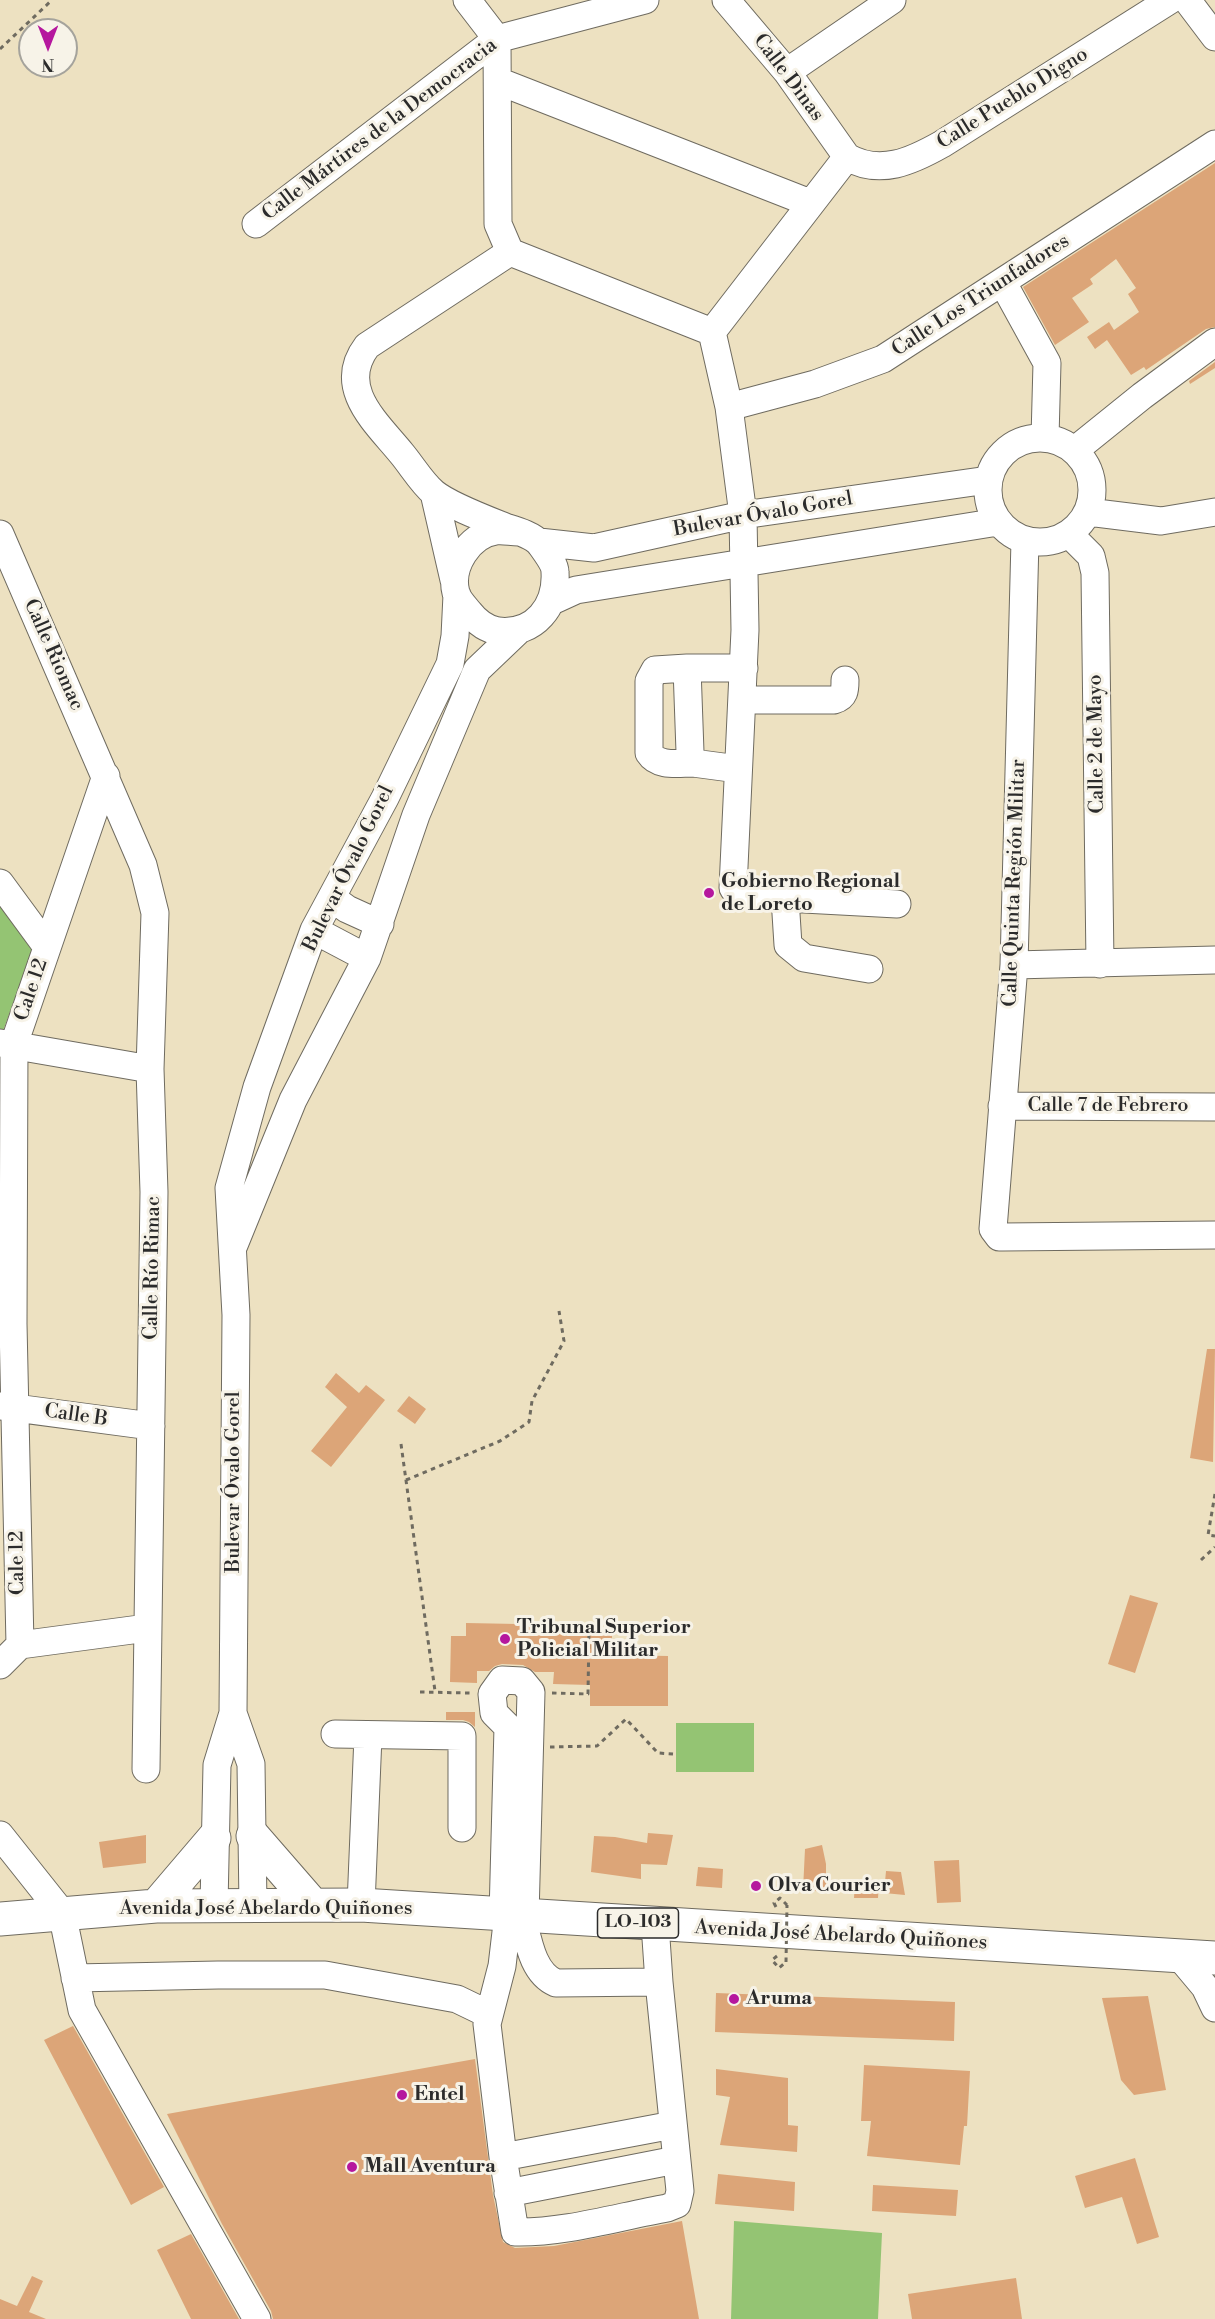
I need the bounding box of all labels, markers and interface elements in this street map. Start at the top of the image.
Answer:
north arrow [18,18,78,78]
street label: Calle Dinas [747,30,829,126]
street label: Calle Mártires de la Democracia [258,34,502,226]
street label: Calle Pueblo Digno [933,43,1093,155]
text: N [42,54,54,74]
street label: Calle Los Triunfadores [888,230,1074,362]
street label: Bulevar Óvalo Gorel [672,487,854,543]
street label: Calle Riomac [18,596,88,714]
street label: Calle 2 de Mayo [1084,674,1110,814]
street label: Calle Quinta Región Militar [999,759,1031,1007]
street label: Bulevar Óvalo Gorel [298,782,400,956]
place label: Gobierno Regional de Loreto [721,870,900,917]
marker: Gobierno Regional de Loreto [702,886,716,900]
street label: Cale 12 [10,956,54,1024]
street label: Calle 7 de Febrero [1027,1094,1189,1118]
street label: Calle Río Rimac [140,1196,166,1340]
street label: Bulevar Óvalo Gorel [222,1391,246,1573]
street label: Calle B [43,1400,109,1432]
street label: Cale 12 [5,1531,31,1595]
place label: Tribunal Superior Policial Militar [517,1616,691,1663]
marker: Tribunal Superior Policial Militar [498,1632,512,1646]
place label: Olva Courier [768,1874,891,1898]
marker: Olva Courier [749,1879,763,1893]
street label: Avenida José Abelardo Quiñones [119,1897,413,1921]
road number: LO-103 [598,1908,678,1938]
street label: Avenida José Abelardo Quiñones [694,1916,988,1956]
place label: Aruma [746,1987,812,2011]
marker: Aruma [727,1992,741,2006]
place label: Entel [414,2083,465,2107]
marker: Entel [395,2088,409,2102]
place label: Mall Aventura [364,2155,496,2179]
marker: Mall Aventura [345,2160,359,2174]

